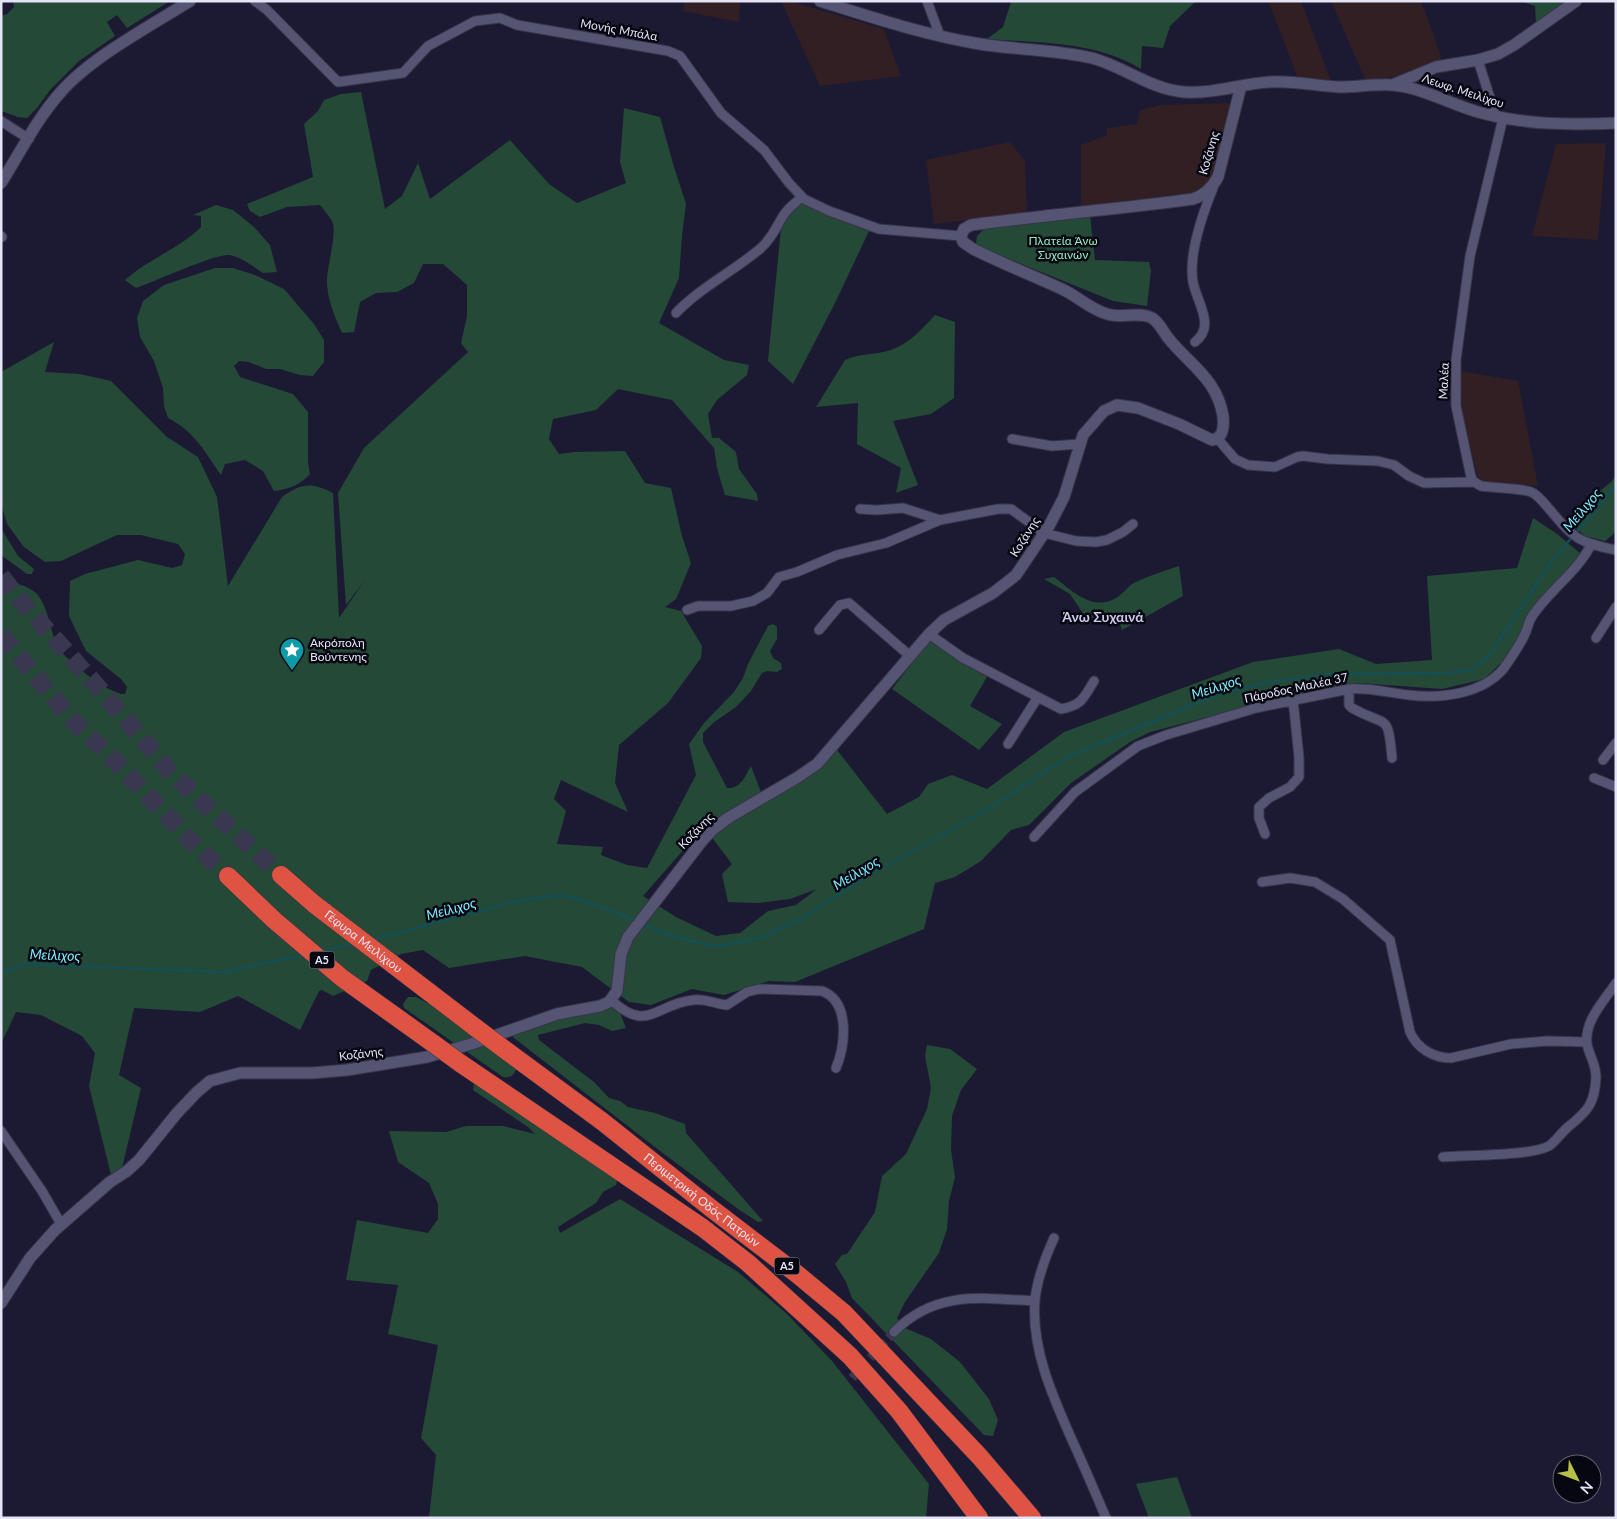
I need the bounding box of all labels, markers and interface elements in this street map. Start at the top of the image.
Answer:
street label: Μονής Μπάλα [579,15,660,44]
street label: Λεωφ. Μειλίχου [1420,70,1506,111]
street label: Κοζάνης [1195,129,1222,176]
park label: Πλατεία Άνω Συχαινών [1028,233,1098,262]
street label: Μαλέα [1435,361,1452,400]
water label: Μείλιχος [1559,484,1605,535]
street label: Κοζάνης [1006,514,1043,560]
district label: Άνω Συχαινά [1061,608,1144,625]
place label: Ακρόπολη Βούντενης [310,635,367,664]
place icon: Ακρόπολη Βούντενης [279,637,305,671]
street label: Πάροδος Μαλέα 37 [1243,669,1349,706]
water label: Μείλιχος [1189,670,1244,702]
street label: Κοζάνης [675,809,717,852]
water label: Μείλιχος [830,852,883,893]
water label: Μείλιχος [424,893,479,923]
street label: Γέφυρα Μειλίχιου [322,907,406,976]
water label: Μείλιχος [29,945,82,964]
road number: Α5 [310,952,334,968]
street label: Κοζάνης [338,1043,384,1064]
street label: Περιμετρική Οδός Πατρών [641,1150,763,1250]
road number: Α5 [774,1258,800,1274]
north arrow [1552,1454,1602,1504]
text: N [1577,1478,1597,1498]

